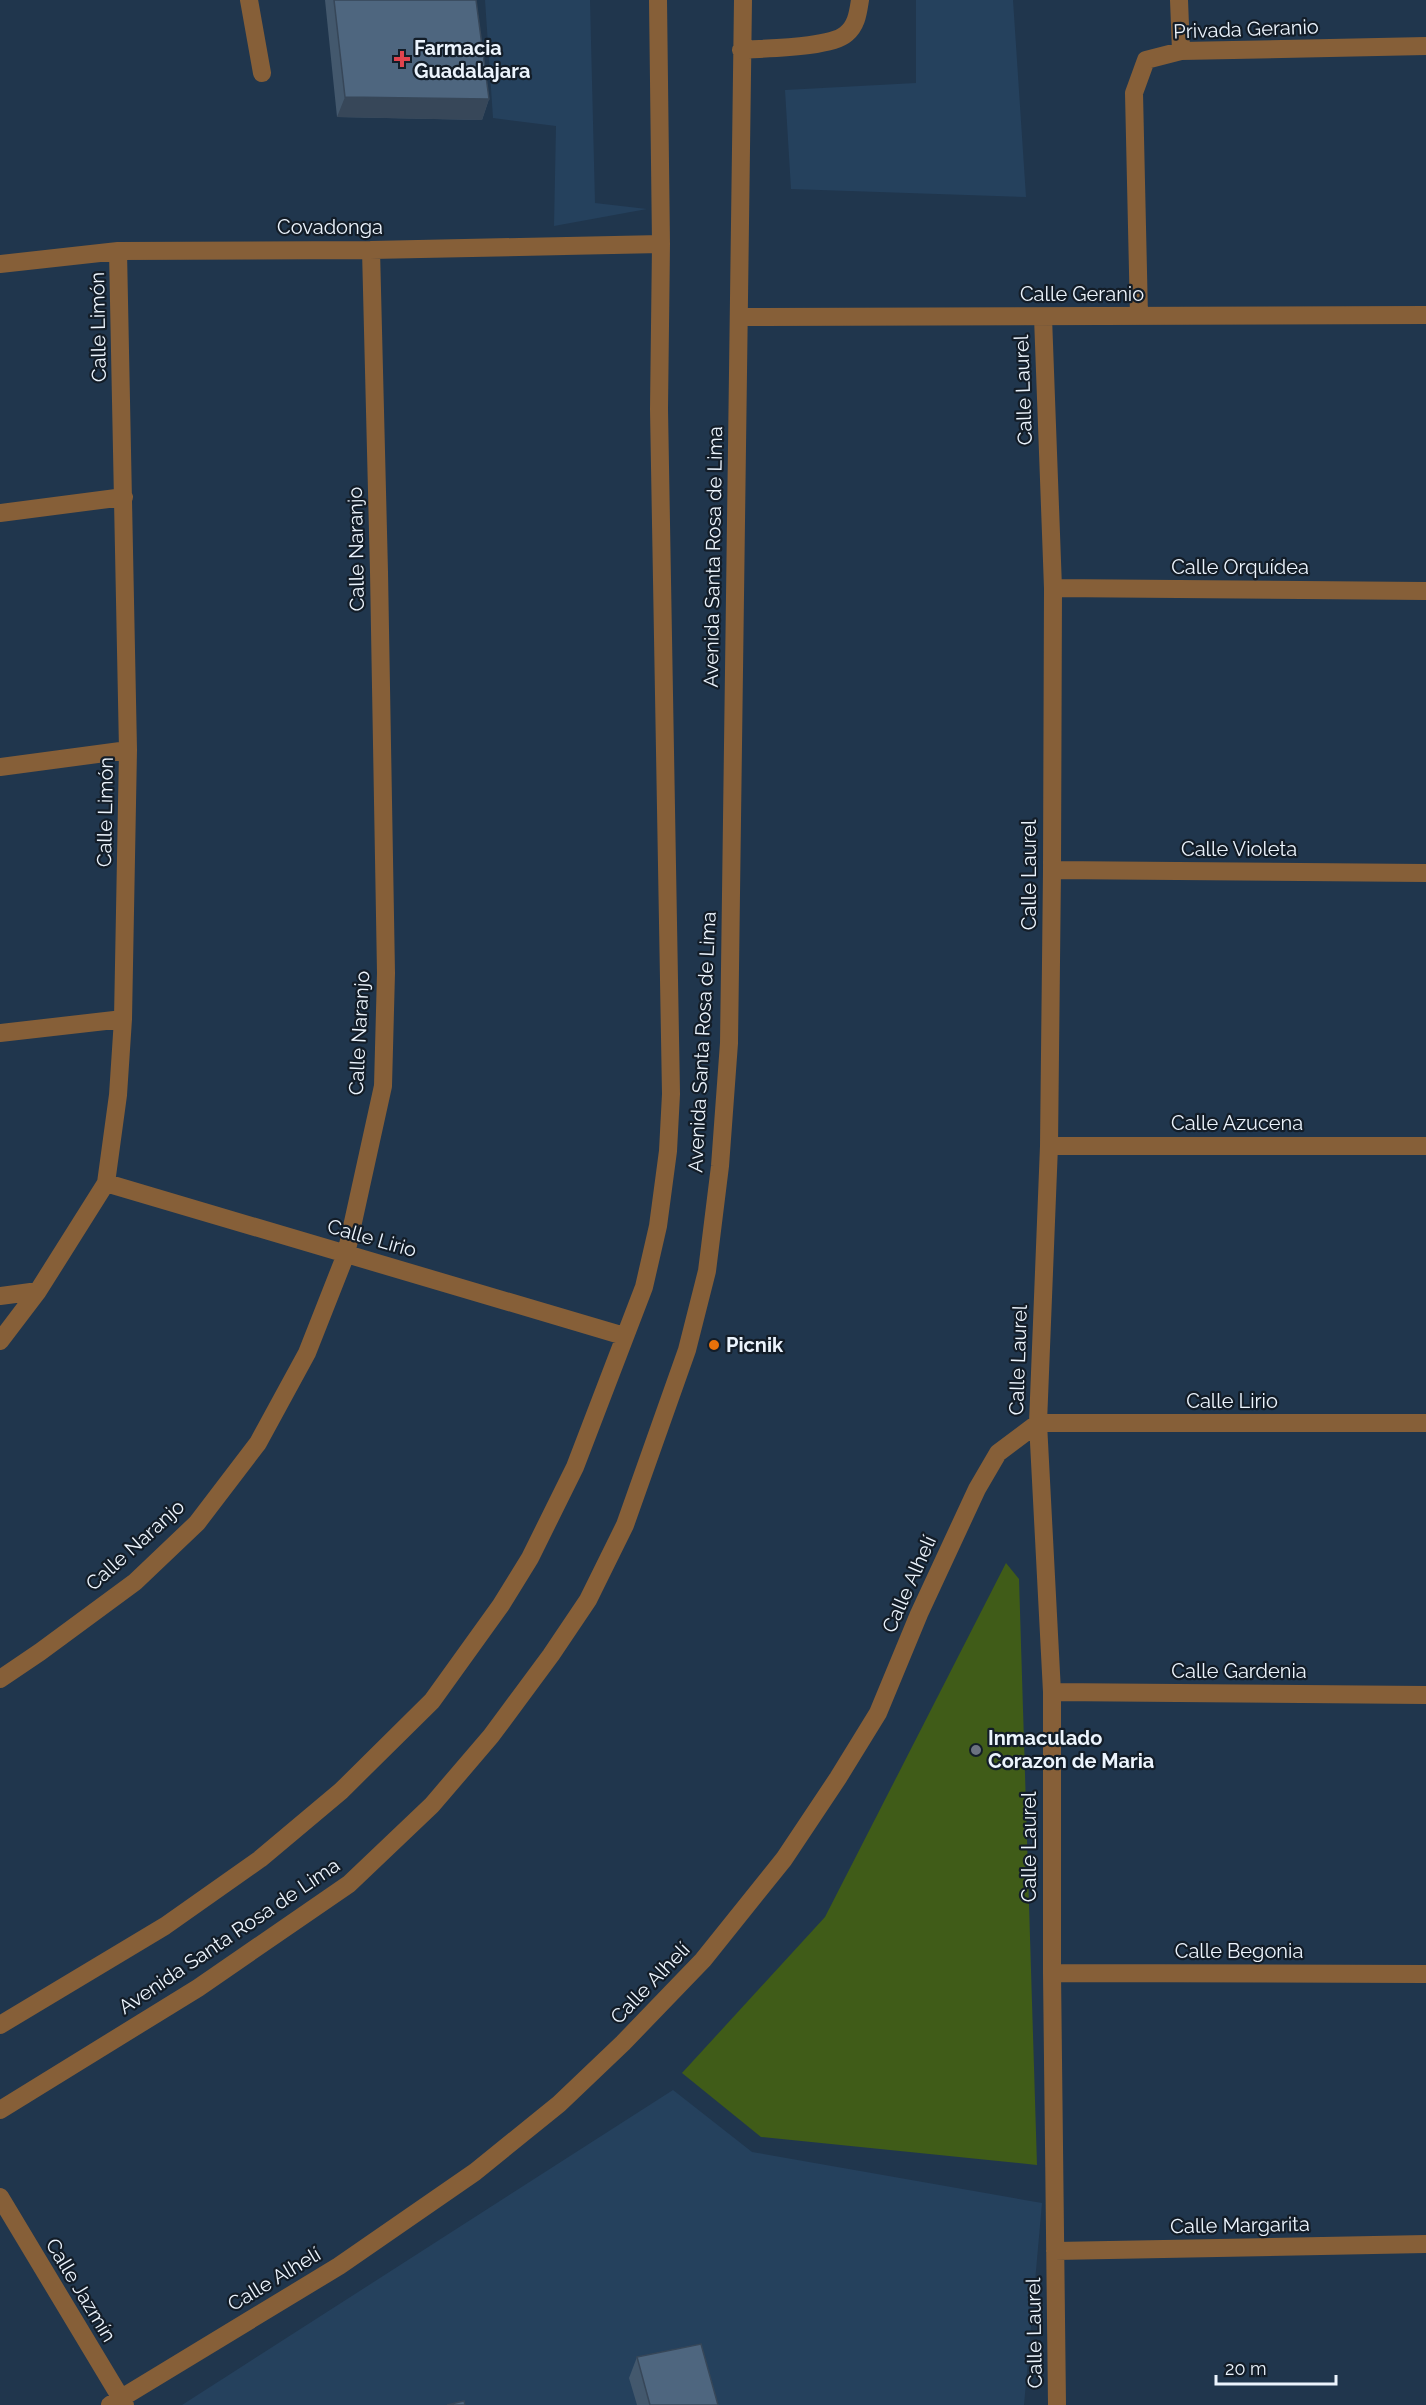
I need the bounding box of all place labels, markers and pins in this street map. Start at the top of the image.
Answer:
place label: Farmacia Guadalajara [414,36,530,83]
marker: Farmacia Guadalajara [395,52,409,66]
place label: Picnik [726,1333,784,1357]
marker: Picnik [707,1338,721,1352]
place label: Inmaculado Corazon de Maria [988,1726,1154,1773]
marker: Inmaculado Corazon de Maria [969,1743,983,1757]

